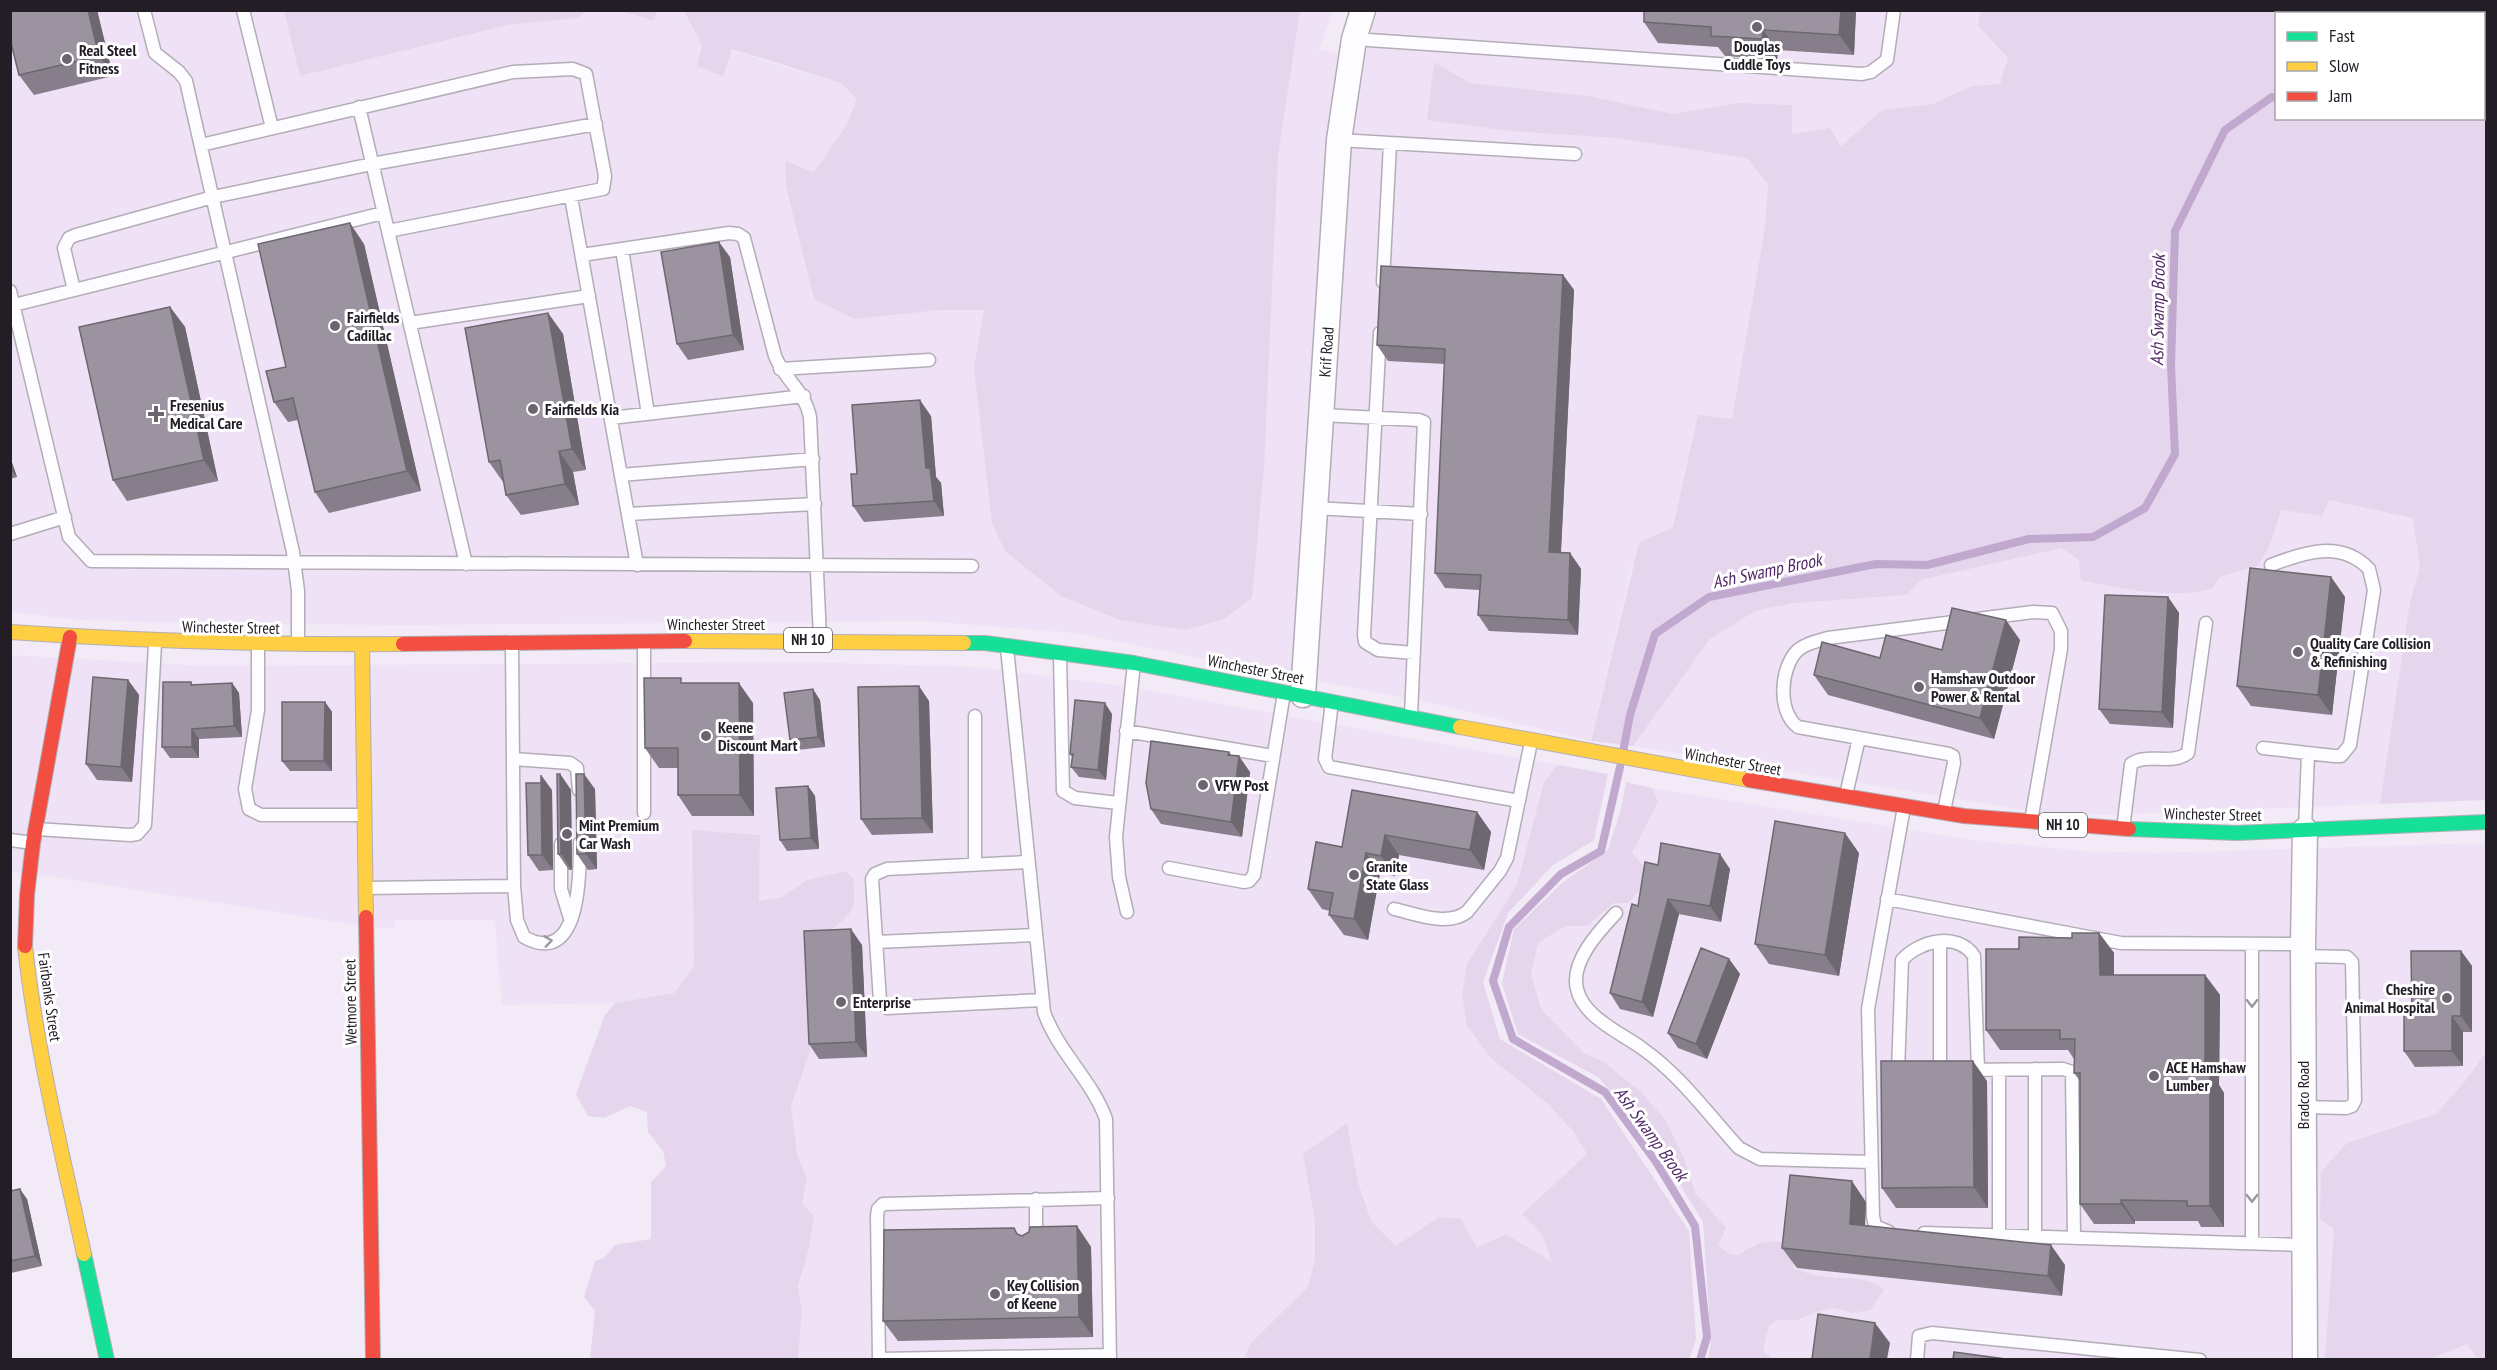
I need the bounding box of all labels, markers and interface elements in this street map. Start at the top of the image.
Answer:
legend [2275,12,2485,120]
marker: Douglas Cuddle Toys [1750,20,1764,34]
text: Fast [2329,24,2355,47]
place label: Douglas Cuddle Toys [1724,36,1791,74]
place label: Real Steel Fitness [79,40,136,78]
marker: Real Steel Fitness [60,52,74,66]
text: Slow [2329,54,2360,77]
text: Jam [2328,84,2352,107]
water label: Ash Swamp Brook [2145,252,2170,366]
place label: Fairfields Cadillac [347,307,400,345]
marker: Fairfields Cadillac [328,319,342,333]
street label: Krif Road [1314,326,1338,378]
place label: Fresenius Medical Care [170,395,243,433]
place label: Fairfields Kia [545,399,620,419]
marker: Fairfields Kia [526,402,540,416]
marker: Fresenius Medical Care [147,405,165,423]
water label: Ash Swamp Brook [1710,547,1826,593]
street label: Winchester Street [667,614,765,634]
street label: Winchester Street [182,616,281,638]
road number: NH 10 [784,628,832,652]
place label: Quality Care Collision & Refinishing [2310,633,2431,671]
marker: Quality Care Collision & Refinishing [2291,645,2305,659]
street label: Winchester Street [1206,650,1306,688]
place label: Hamshaw Outdoor Power & Rental [1931,668,2035,706]
marker: Hamshaw Outdoor Power & Rental [1912,680,1926,694]
place label: Keene Discount Mart [718,717,798,755]
marker: Keene Discount Mart [699,729,713,743]
street label: Winchester Street [1683,743,1783,779]
place label: VFW Post [1214,775,1269,795]
marker: VFW Post [1196,778,1210,792]
street label: Winchester Street [2164,803,2263,825]
road number: NH 10 [2039,813,2087,837]
place label: Mint Premium Car Wash [579,815,659,853]
marker: Mint Premium Car Wash [560,827,574,841]
place label: Granite State Glass [1366,856,1429,894]
marker: Granite State Glass [1347,868,1361,882]
one-way arrow [543,936,552,948]
street label: Fairbanks Street [34,951,66,1043]
street label: Wetmore Street [339,958,361,1045]
place label: Cheshire Animal Hospital [2344,979,2435,1017]
marker: Cheshire Animal Hospital [2440,991,2454,1005]
place label: Enterprise [853,992,911,1012]
marker: Enterprise [834,995,848,1009]
one-way arrow [2246,998,2258,1007]
place label: ACE Hamshaw Lumber [2165,1057,2246,1095]
street label: Bradco Road [2293,1061,2313,1129]
marker: ACE Hamshaw Lumber [2147,1069,2161,1083]
water label: Ash Swamp Brook [1609,1082,1695,1187]
one-way arrow [2246,1193,2258,1202]
place label: Key Collision of Keene [1007,1275,1079,1313]
marker: Key Collision of Keene [988,1287,1002,1301]

